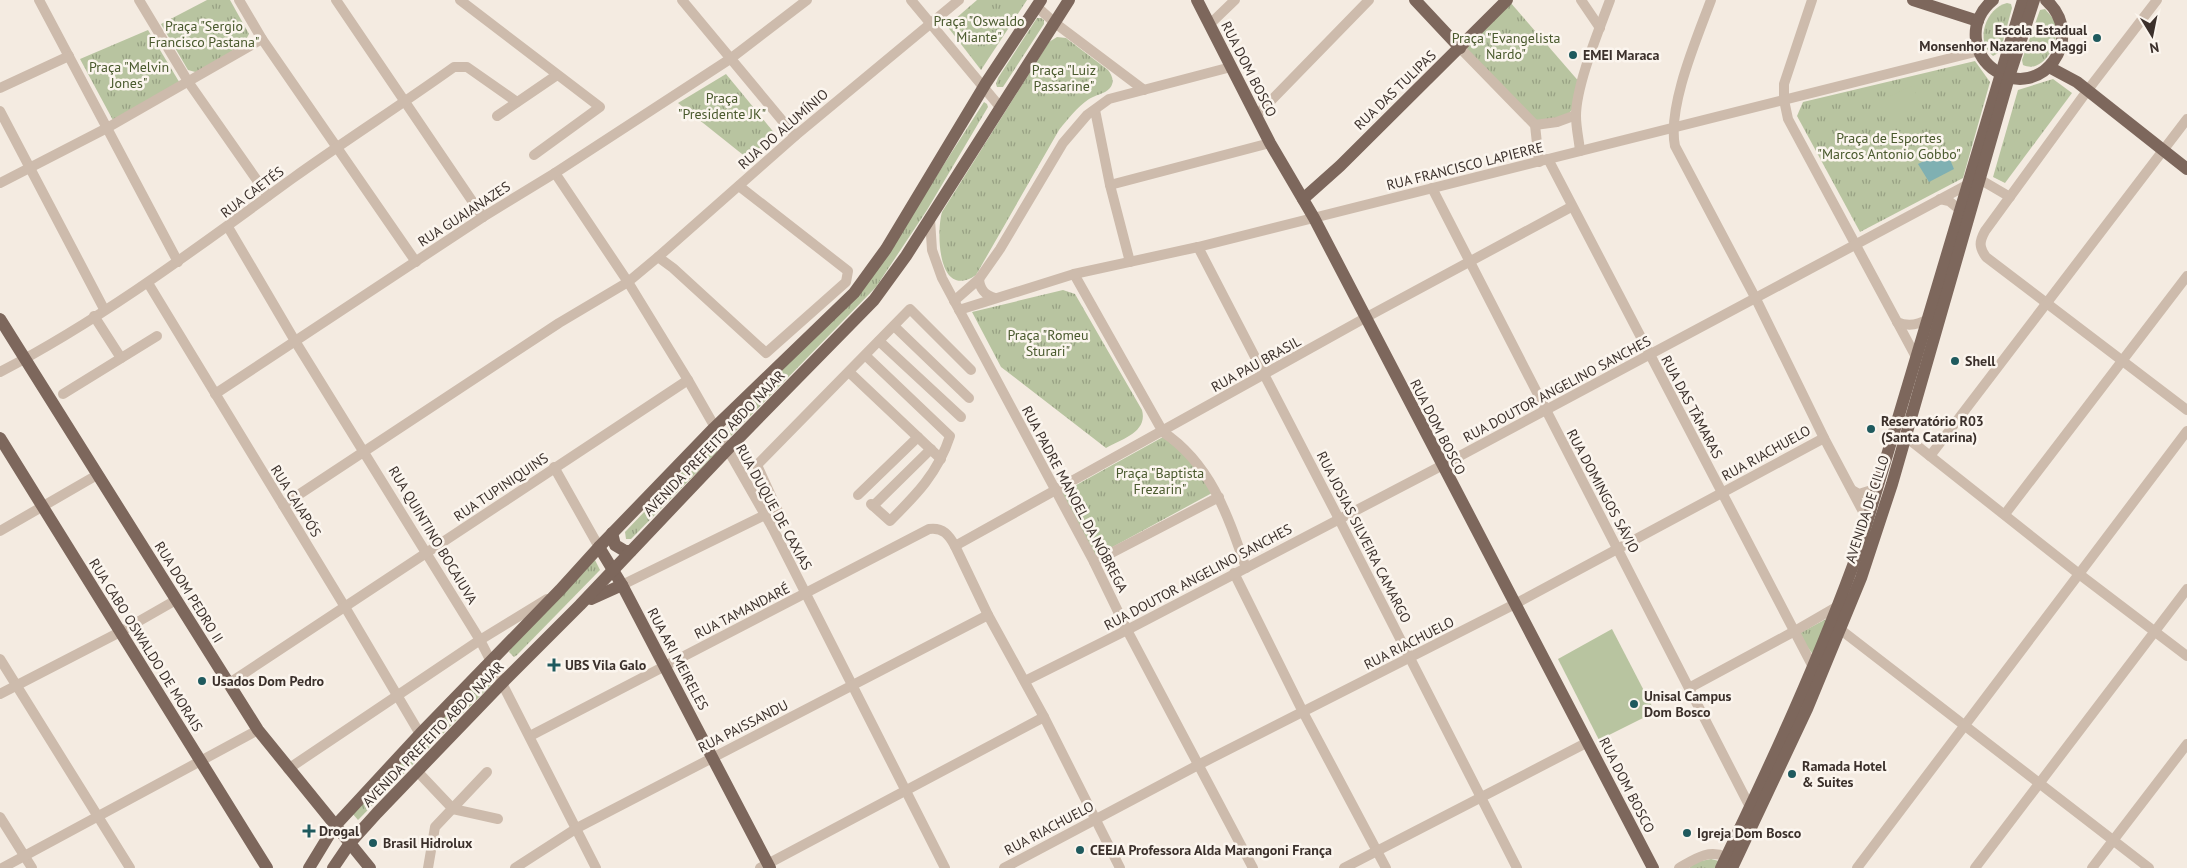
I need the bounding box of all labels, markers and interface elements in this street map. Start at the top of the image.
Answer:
north arrow [2127,10,2177,60]
park label: Praça "Oswaldo Miante" [933,12,1025,46]
park label: Praça "Sergio Francisco Pastana" [149,17,259,51]
street label: RUA DOM BOSCO [1217,18,1281,120]
place label: Escola Estadual Monsenhor Nazareno Maggi [1919,21,2088,55]
park label: Praça "Evangelista Nardo" [1452,29,1560,63]
marker: Escola Estadual Monsenhor Nazareno Maggi [2091,32,2103,44]
text: N [2148,38,2160,57]
street label: RUA DAS TULIPAS [1350,46,1440,134]
place label: EMEI Maraca [1583,46,1659,64]
marker: EMEI Maraca [1567,49,1579,61]
park label: Praça "Melvin Jones" [89,58,169,92]
park label: Praça "Luiz Passarine" [1032,61,1096,95]
street label: RUA DO ALUMÍNIO [734,85,832,173]
park label: Praça "Presidente JK" [678,89,766,123]
park label: Praça de Esportes "Marcos Antonio Gobbo" [1817,129,1961,163]
street label: RUA FRANCISCO LAPIERRE [1385,138,1545,194]
street label: RUA CAETÉS [217,162,287,222]
street label: RUA GUAIANAZES [414,177,514,251]
park label: Praça "Romeu Sturari" [1008,326,1088,360]
street label: RUA PAU BRASIL [1208,332,1304,396]
street label: RUA DOUTOR ANGELINO SANCHES [1460,332,1654,446]
street label: RUA DAS TÂMARAS [1657,352,1727,462]
place label: Shell [1965,352,1996,370]
marker: Shell [1949,355,1961,367]
street label: AVENIDA PREFEITO ABDO NAJAR [639,366,789,520]
street label: RUA DOM BOSCO [1406,376,1470,478]
street label: RUA PADRE MANOEL DA NÓBREGA [1018,403,1132,596]
place label: Reservatório R03 (Santa Catarina) [1881,412,1984,446]
street label: RUA RIACHUELO [1718,421,1814,485]
marker: Reservatório R03 (Santa Catarina) [1865,423,1877,435]
street label: RUA DOMINGOS SÁVIO [1563,426,1643,556]
street label: RUA DUQUE DE CAXIAS [732,441,816,573]
street label: RUA JOSIAS SILVEIRA CAMARGO [1313,448,1415,626]
street label: RUA TUPINIQUINS [450,449,552,525]
street label: AVENIDA DE CILLO [1841,453,1893,565]
street label: RUA CAIAPÓS [267,462,325,540]
street label: RUA QUINTINO BOCAIUVA [385,463,482,608]
park label: Praça "Baptista Frezarin" [1116,464,1204,498]
street label: RUA DOUTOR ANGELINO SANCHES [1101,520,1295,634]
street label: RUA DOM PEDRO II [151,538,227,646]
street label: RUA CABO OSWALDO DE MORAIS [85,555,207,735]
street label: RUA TAMANDARÉ [691,579,793,643]
street label: RUA ARI MEIRELES [643,605,713,713]
street label: RUA RIACHUELO [1361,613,1457,673]
place label: UBS Vila Galo [565,656,647,674]
street label: AVENIDA PREFEITO ABDO NAJAR [358,657,508,811]
marker: UBS Vila Galo [547,658,561,672]
place label: Usados Dom Pedro [212,672,325,690]
marker: Usados Dom Pedro [196,675,208,687]
place label: Unisal Campus Dom Bosco [1644,687,1731,721]
street label: RUA PAISSANDU [695,696,791,756]
marker: Unisal Campus Dom Bosco [1628,698,1640,710]
street label: RUA DOM BOSCO [1595,734,1659,836]
place label: Ramada Hotel & Suites [1802,757,1887,791]
marker: Ramada Hotel & Suites [1786,768,1798,780]
street label: RUA RIACHUELO [1001,797,1097,859]
place label: Drogal [319,822,360,840]
place label: Igreja Dom Bosco [1697,824,1802,842]
marker: Drogal [303,825,315,837]
marker: Igreja Dom Bosco [1681,827,1693,839]
place label: Brasil Hidrolux [383,834,473,852]
marker: Brasil Hidrolux [367,837,379,849]
place label: CEEJA Professora Alda Marangoni França [1090,841,1332,859]
marker: CEEJA Professora Alda Marangoni França [1074,844,1086,856]

